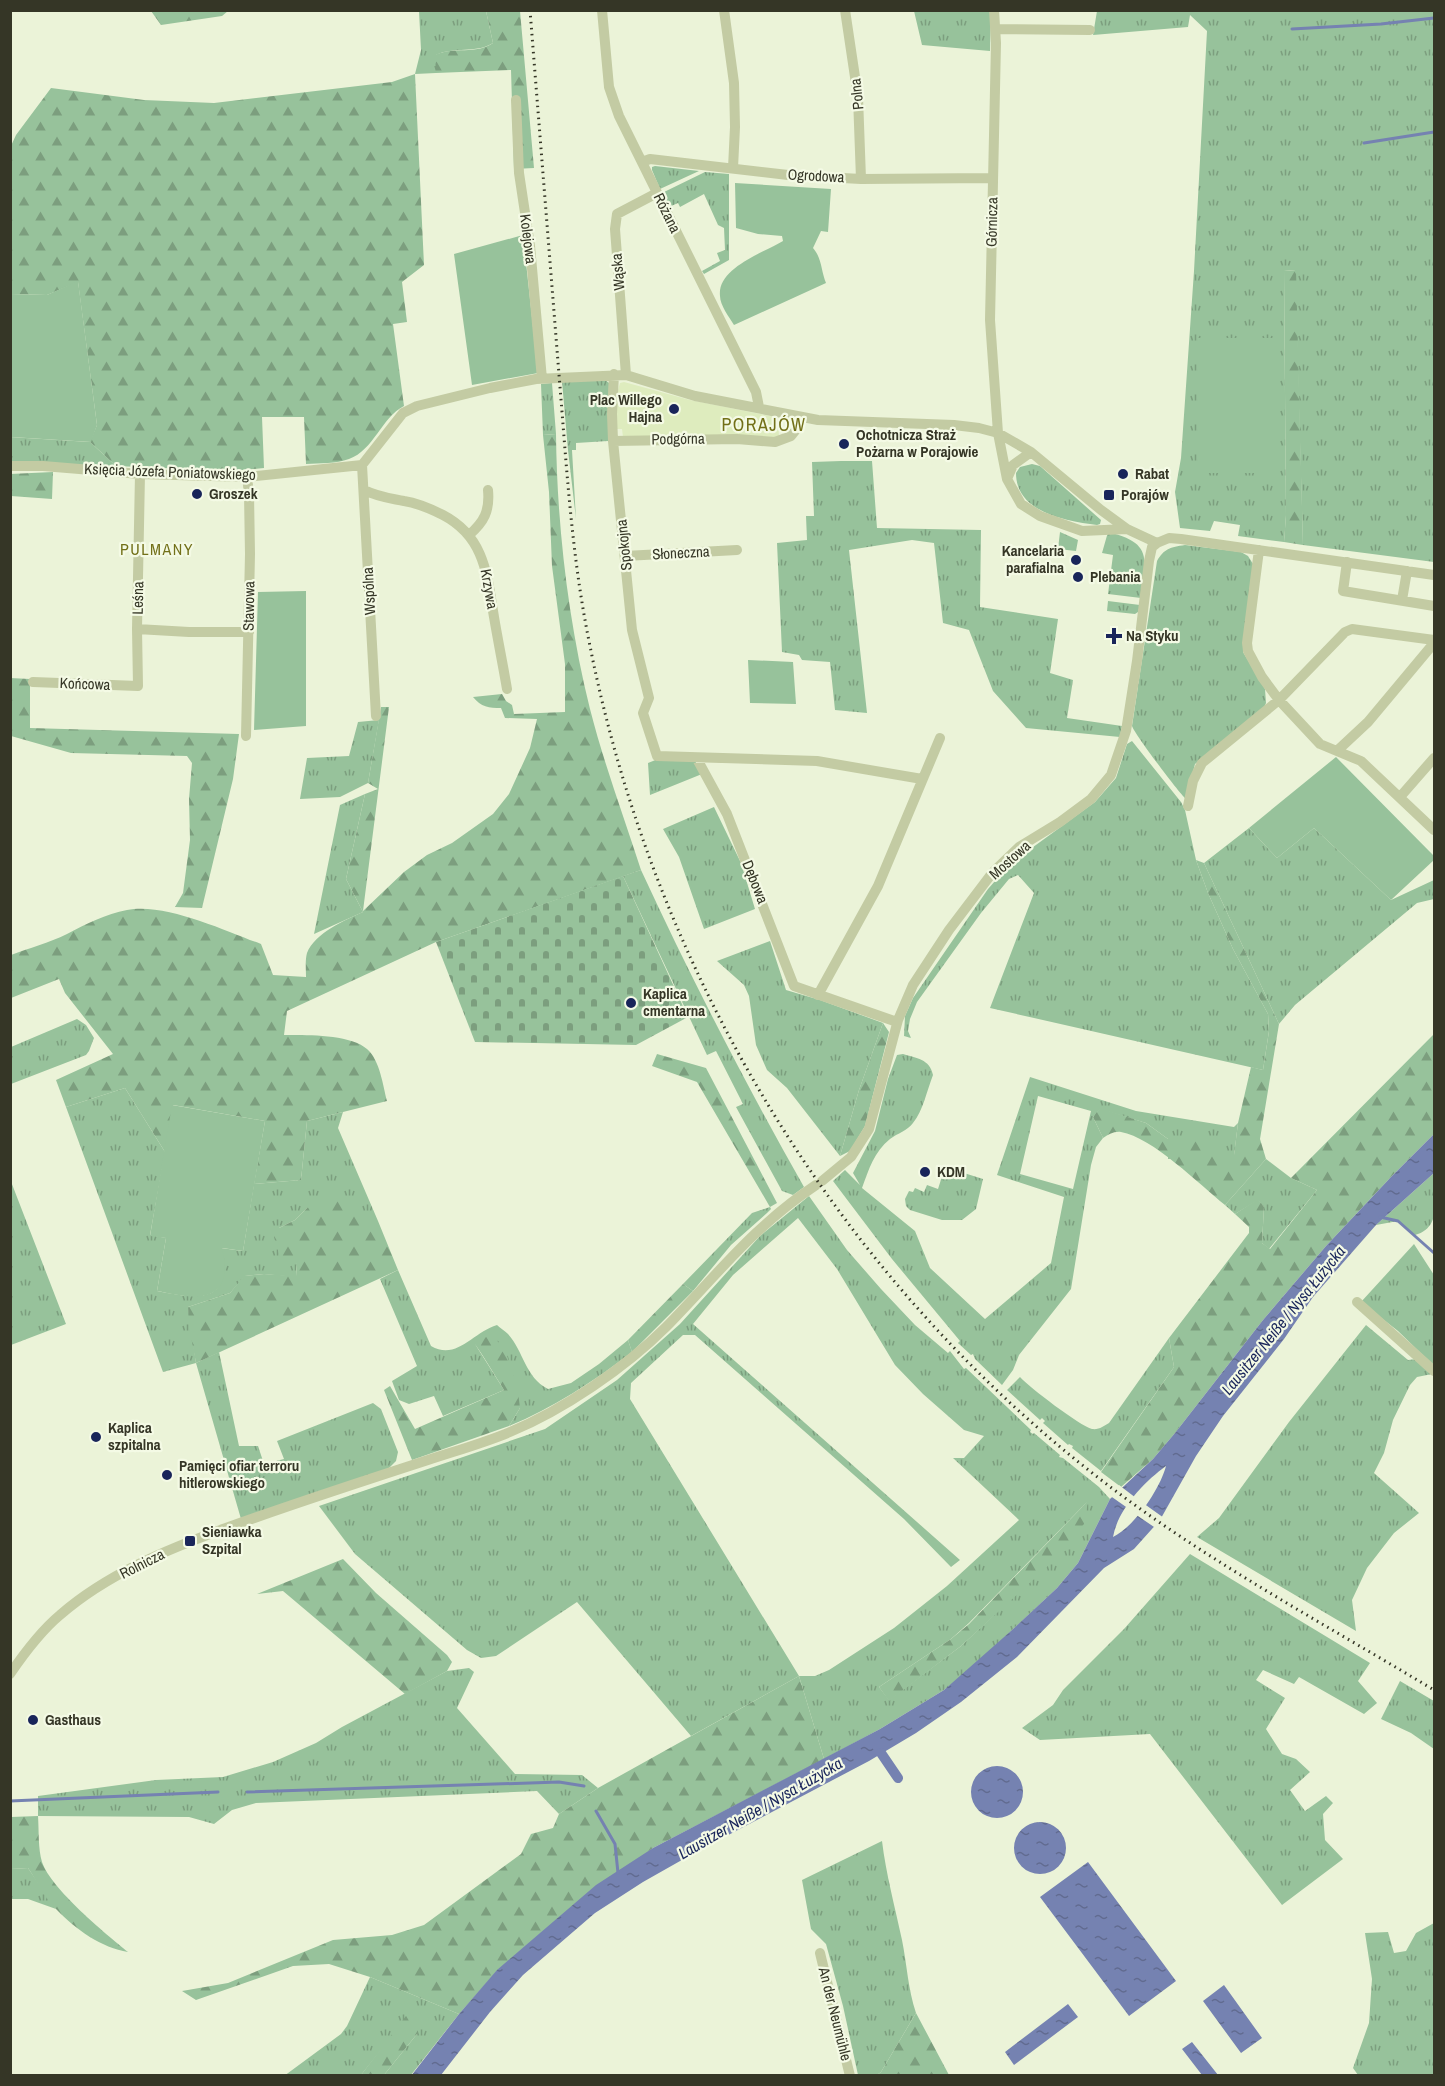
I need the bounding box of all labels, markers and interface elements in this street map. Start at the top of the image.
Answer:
street label: Polna [844,77,869,111]
street label: Ogrodowa [787,164,845,187]
street label: Różana [649,189,686,237]
street label: Górnicza [981,197,1002,247]
street label: Kolejowa [515,213,542,265]
street label: Wąska [605,252,630,291]
place label: Plac Willego Hajna [590,389,662,427]
marker: Plac Willego Hajna [667,402,681,416]
district label: PORAJÓW [721,412,807,437]
place label: Ochotnicza Straż Pożarna w Porajowie [856,424,979,462]
street label: Podgórna [651,428,705,449]
marker: Ochotnicza Straż Pożarna w Porajowie [837,437,851,451]
street label: Księcia Józefa Poniatowskiego [84,458,256,485]
place label: Rabat [1135,463,1169,484]
marker: Rabat [1116,467,1130,481]
place label: Groszek [209,483,258,504]
place label: Porajów [1121,484,1169,505]
marker: Groszek [190,487,204,501]
marker: Porajów [1102,488,1116,502]
street label: Spokojna [610,518,637,572]
district label: PULMANY [120,538,194,560]
place label: Kancelaria parafialna [1002,540,1064,578]
street label: Słoneczna [652,541,710,564]
marker: Kancelaria parafialna [1069,553,1083,567]
street label: Wspólna [357,566,380,615]
place label: Plebania [1090,566,1141,587]
street label: Krzywa [476,567,503,611]
marker: Plebania [1071,570,1085,584]
street label: Leśna [127,581,148,615]
street label: Stawowa [238,581,259,631]
place label: Na Styku [1126,625,1179,646]
marker: Na Styku [1107,629,1121,643]
street label: Końcowa [59,672,111,695]
street label: Mostowa [984,835,1035,884]
street label: Dębowa [737,857,774,907]
place label: Kaplica cmentarna [643,983,705,1021]
marker: Kaplica cmentarna [624,996,638,1010]
place label: KDM [937,1161,965,1182]
marker: KDM [918,1165,932,1179]
water label: Lausitzer Neiße / Nysa Łużycka [1216,1241,1350,1399]
place label: Kaplica szpitalna [108,1417,161,1455]
marker: Kaplica szpitalna [89,1430,103,1444]
place label: Pamięci ofiar terroru hitlerowskiego [179,1455,299,1493]
marker: Pamięci ofiar terroru hitlerowskiego [160,1468,174,1482]
place label: Sieniawka Szpital [202,1521,262,1559]
marker: Sieniawka Szpital [183,1534,197,1548]
street label: Rolnicza [116,1543,168,1584]
place label: Gasthaus [45,1709,101,1730]
marker: Gasthaus [26,1713,40,1727]
water label: Lausitzer Neiße / Nysa Łużycka [674,1752,846,1864]
street label: An der Neumühle [813,1964,857,2063]

